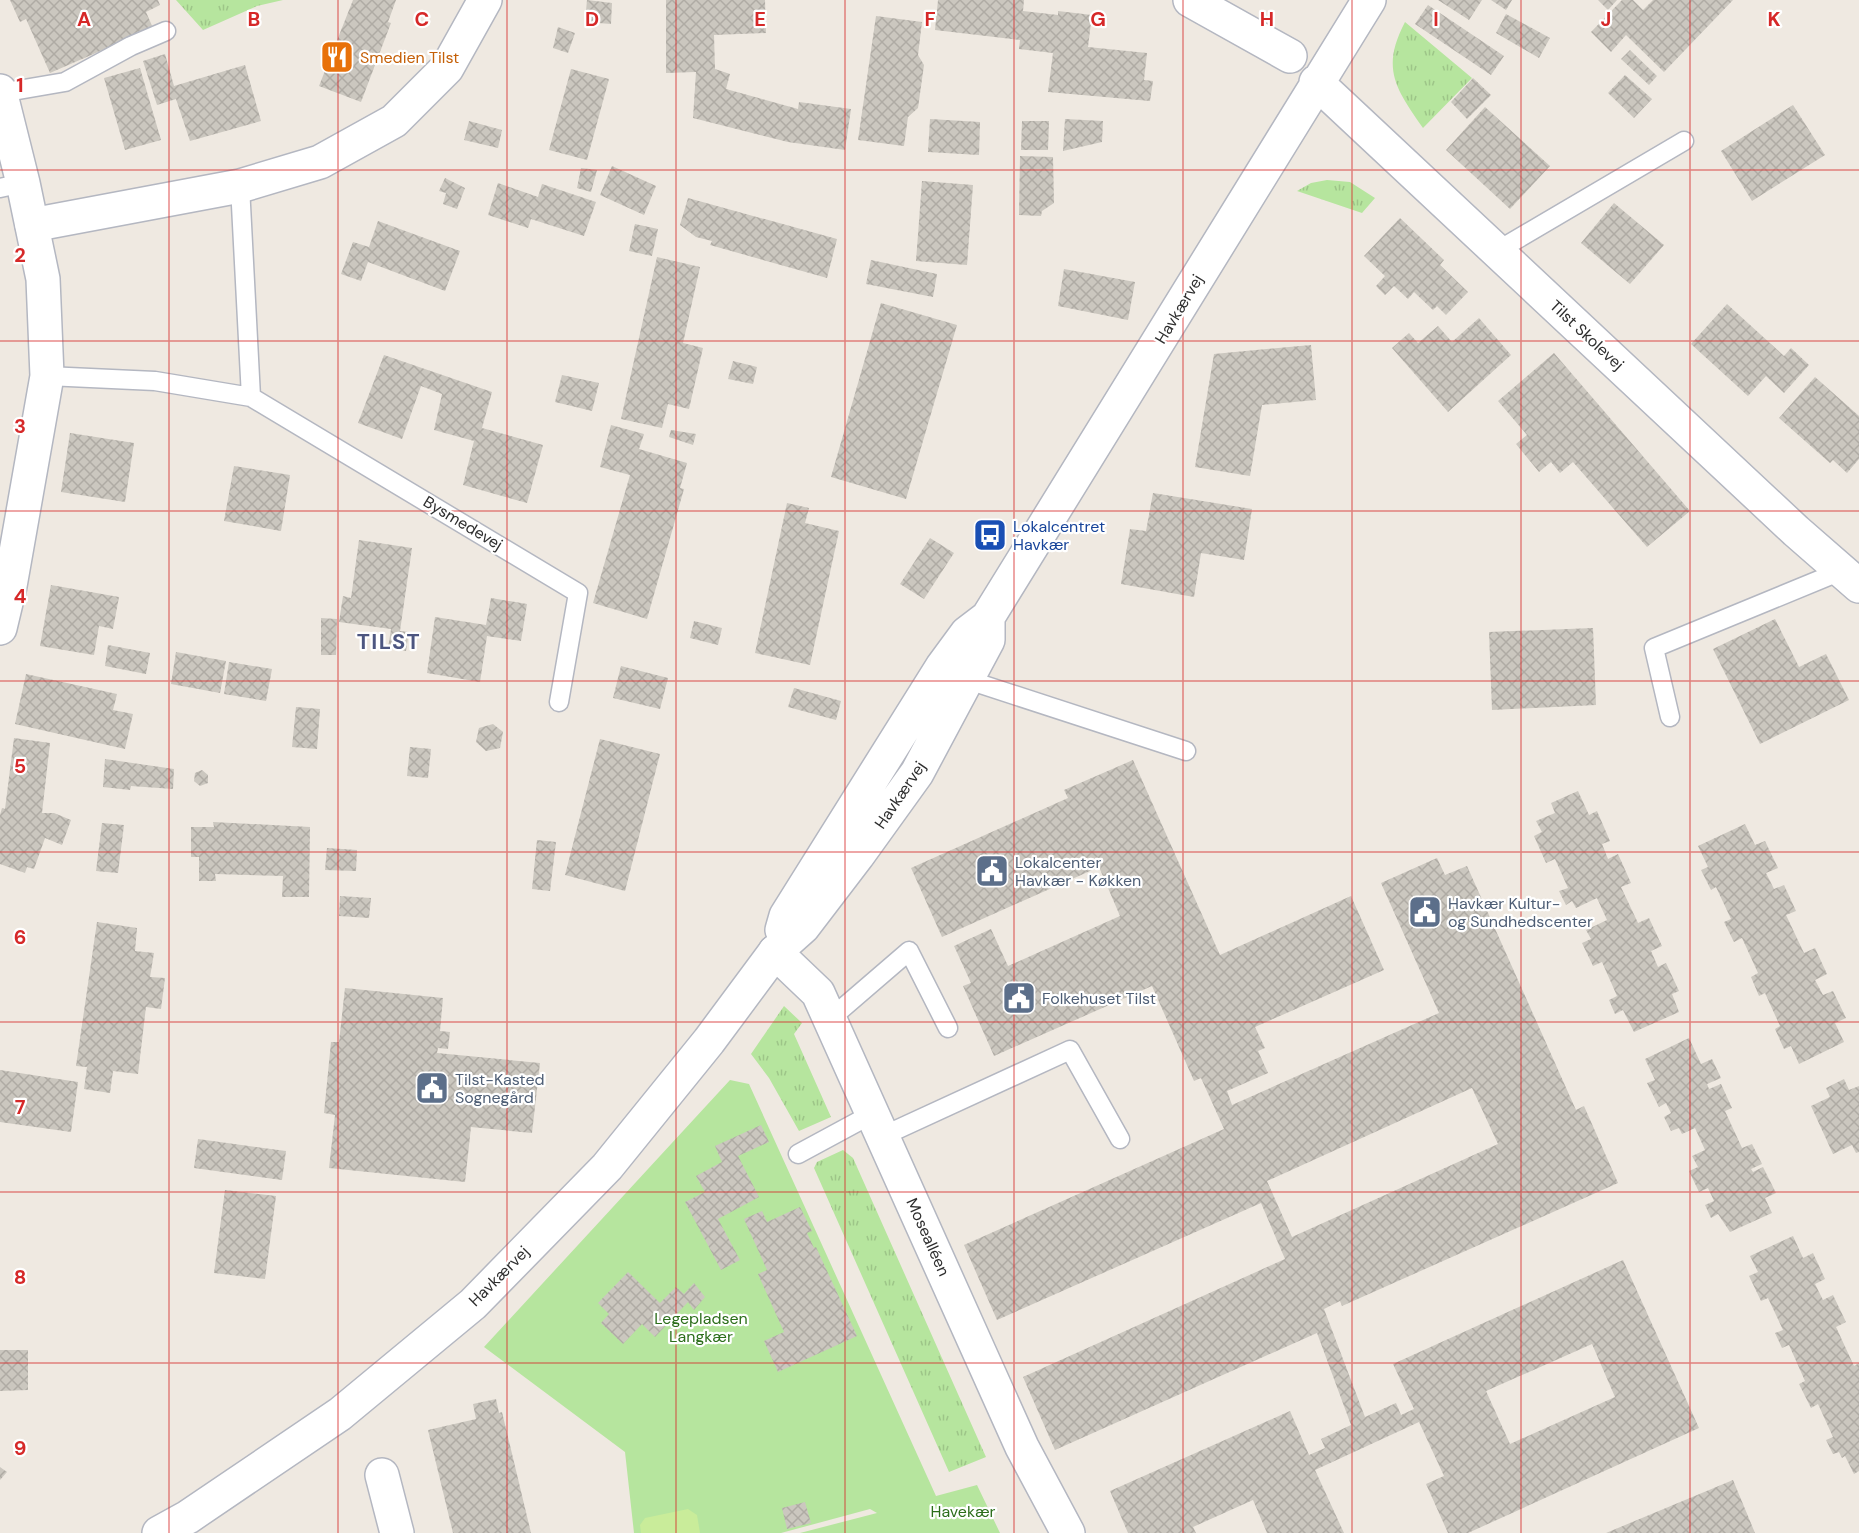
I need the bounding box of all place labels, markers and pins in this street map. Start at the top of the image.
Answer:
restaurant icon: Smedien Tilst [319,39,355,75]
place label: Smedien Tilst [360,47,459,68]
place label: Lokalcentret Havkær [1013,516,1105,555]
bus stop icon: Lokalcentret Havkær [972,517,1008,553]
place label: Lokalcenter Havkær - Køkken [1015,852,1141,891]
public building icon: Lokalcenter Havkær - Køkken [974,853,1010,889]
place label: Havkær Kultur- og Sundhedscenter [1448,893,1593,932]
public building icon: Havkær Kultur- og Sundhedscenter [1407,894,1443,930]
public building icon: Folkehuset Tilst [1001,980,1037,1016]
place label: Folkehuset Tilst [1042,988,1156,1009]
place label: Tilst-Kasted Sognegård [455,1069,545,1108]
public building icon: Tilst-Kasted Sognegård [414,1070,450,1106]

